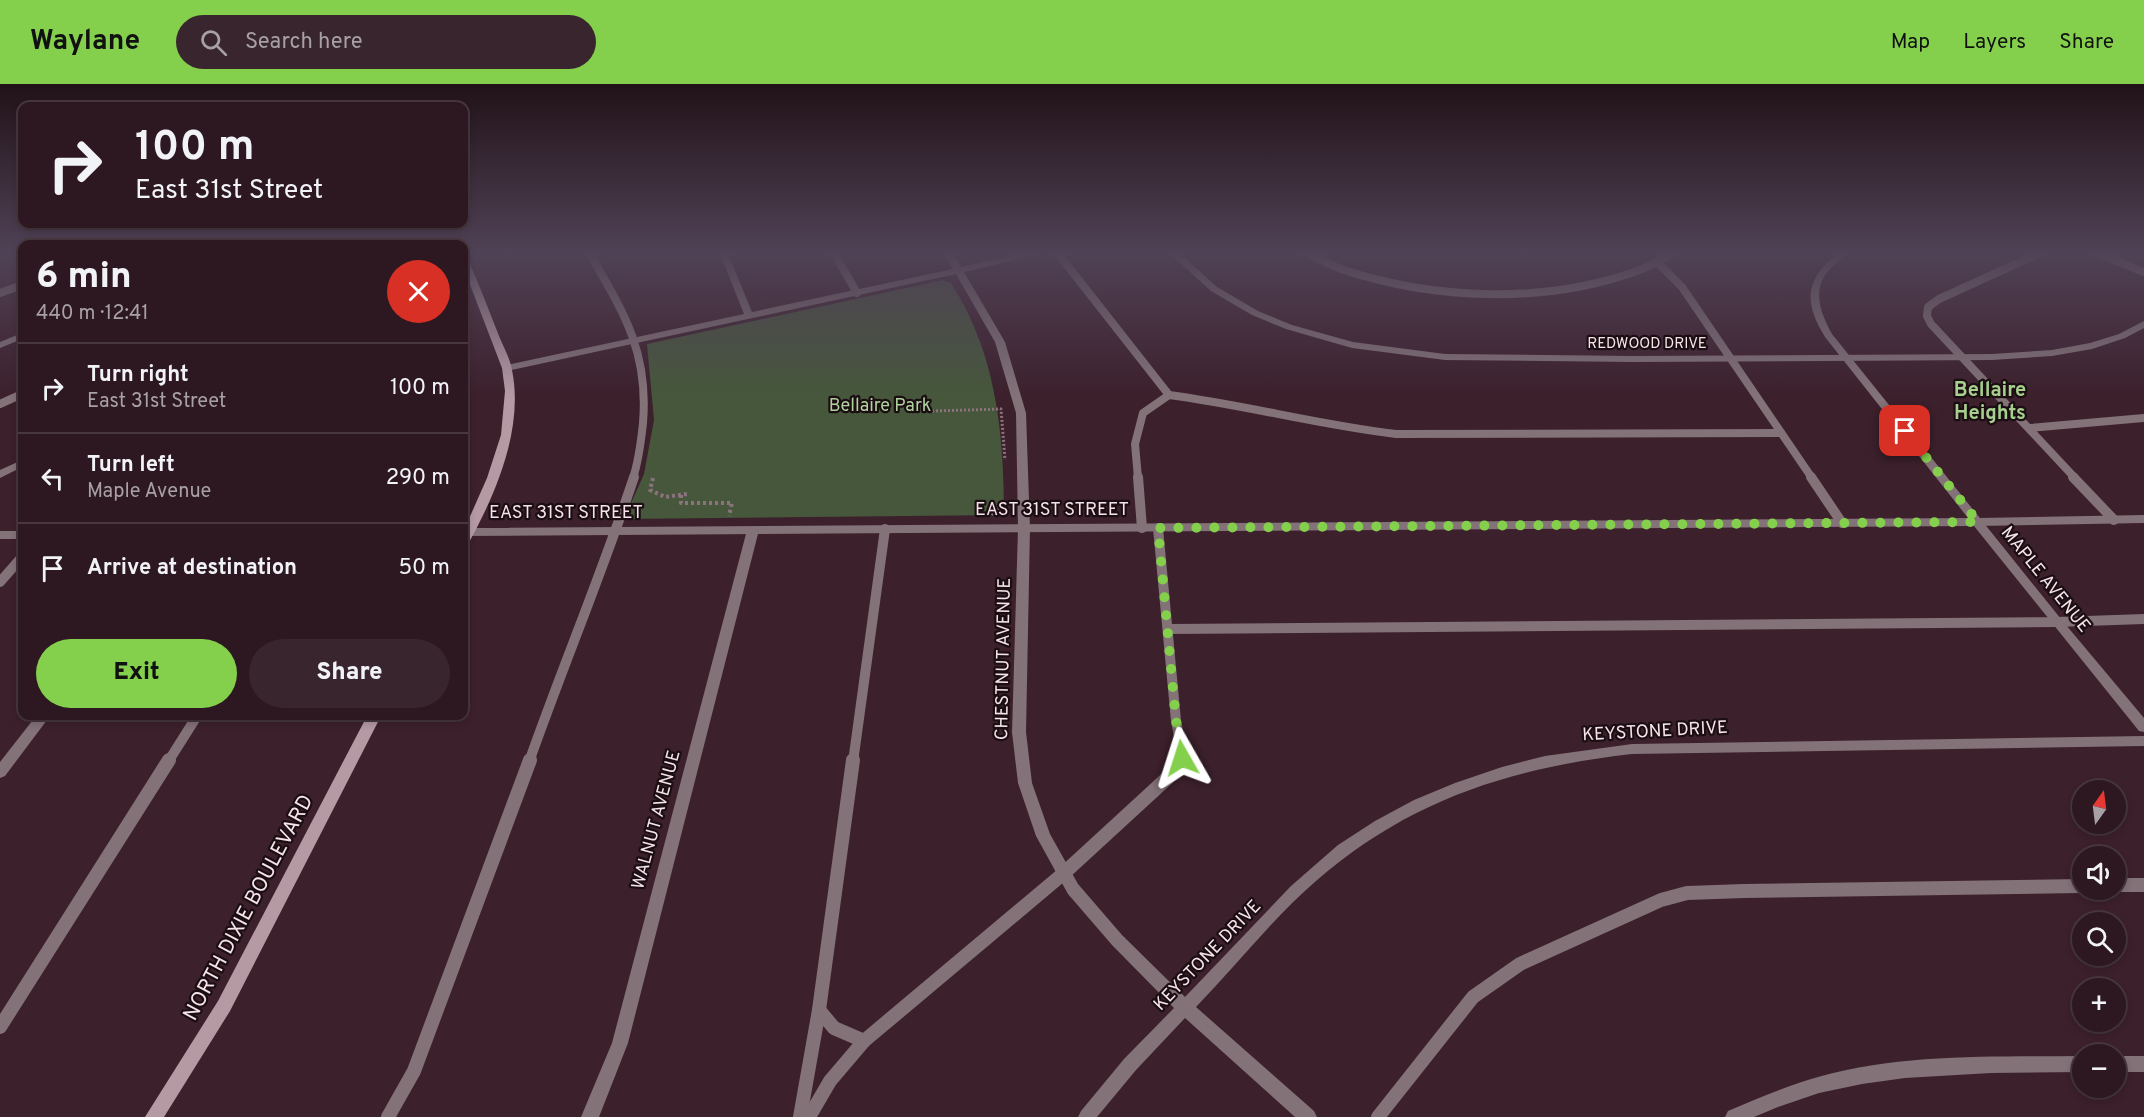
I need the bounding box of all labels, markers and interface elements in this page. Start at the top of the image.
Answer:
search box [176,15,596,69]
text: Waylane [30,24,140,60]
icon: search [197,26,230,59]
text: Search here [245,29,363,56]
text: Map [1891,29,1930,56]
text: Layers [1963,29,2026,56]
text: Share [2059,29,2114,56]
text: 100 m [135,122,254,175]
icon: right [36,126,114,204]
text: East 31st Street [135,174,323,208]
text: 6 min [36,255,132,301]
button: close [387,260,450,323]
text: 440 m · 12:41 [36,301,149,327]
street label: REDWOOD DRIVE [1587,335,1707,354]
text: Turn right [87,362,189,389]
icon: right [36,372,69,405]
text: 100 m [390,375,450,402]
district label: Bellaire Heights [1954,378,2026,427]
text: East 31st Street [87,389,226,415]
park label: Bellaire Park [829,395,931,418]
pin [1879,405,1930,456]
icon: arrive [1888,414,1921,447]
text: Turn left [87,452,175,479]
icon: left [36,462,69,495]
text: 290 m [386,465,450,492]
text: Maple Avenue [87,479,211,505]
street label: EAST 31ST STREET [975,499,1129,522]
street label: EAST 31ST STREET [489,502,643,525]
street label: MAPLE AVENUE [1995,522,2095,638]
icon: arrive [36,552,69,585]
text: Arrive at destination [87,555,297,582]
text: 50 m [398,555,450,582]
street label: CHESTNUT AVENUE [991,578,1017,740]
button: Exit [36,639,237,708]
button: Share [249,639,450,708]
street label: KEYSTONE DRIVE [1582,717,1728,747]
position arrow [1150,726,1214,790]
street label: WALNUT AVENUE [627,748,687,892]
north arrow [2072,780,2126,834]
map controls [2072,780,2126,1098]
street label: NORTH DIXIE BOULEVARD [178,790,320,1026]
button: sound [2072,846,2126,900]
street label: KEYSTONE DRIVE [1149,896,1267,1016]
button: search [2072,912,2126,966]
button: + [2072,978,2126,1032]
button: − [2072,1044,2126,1098]

